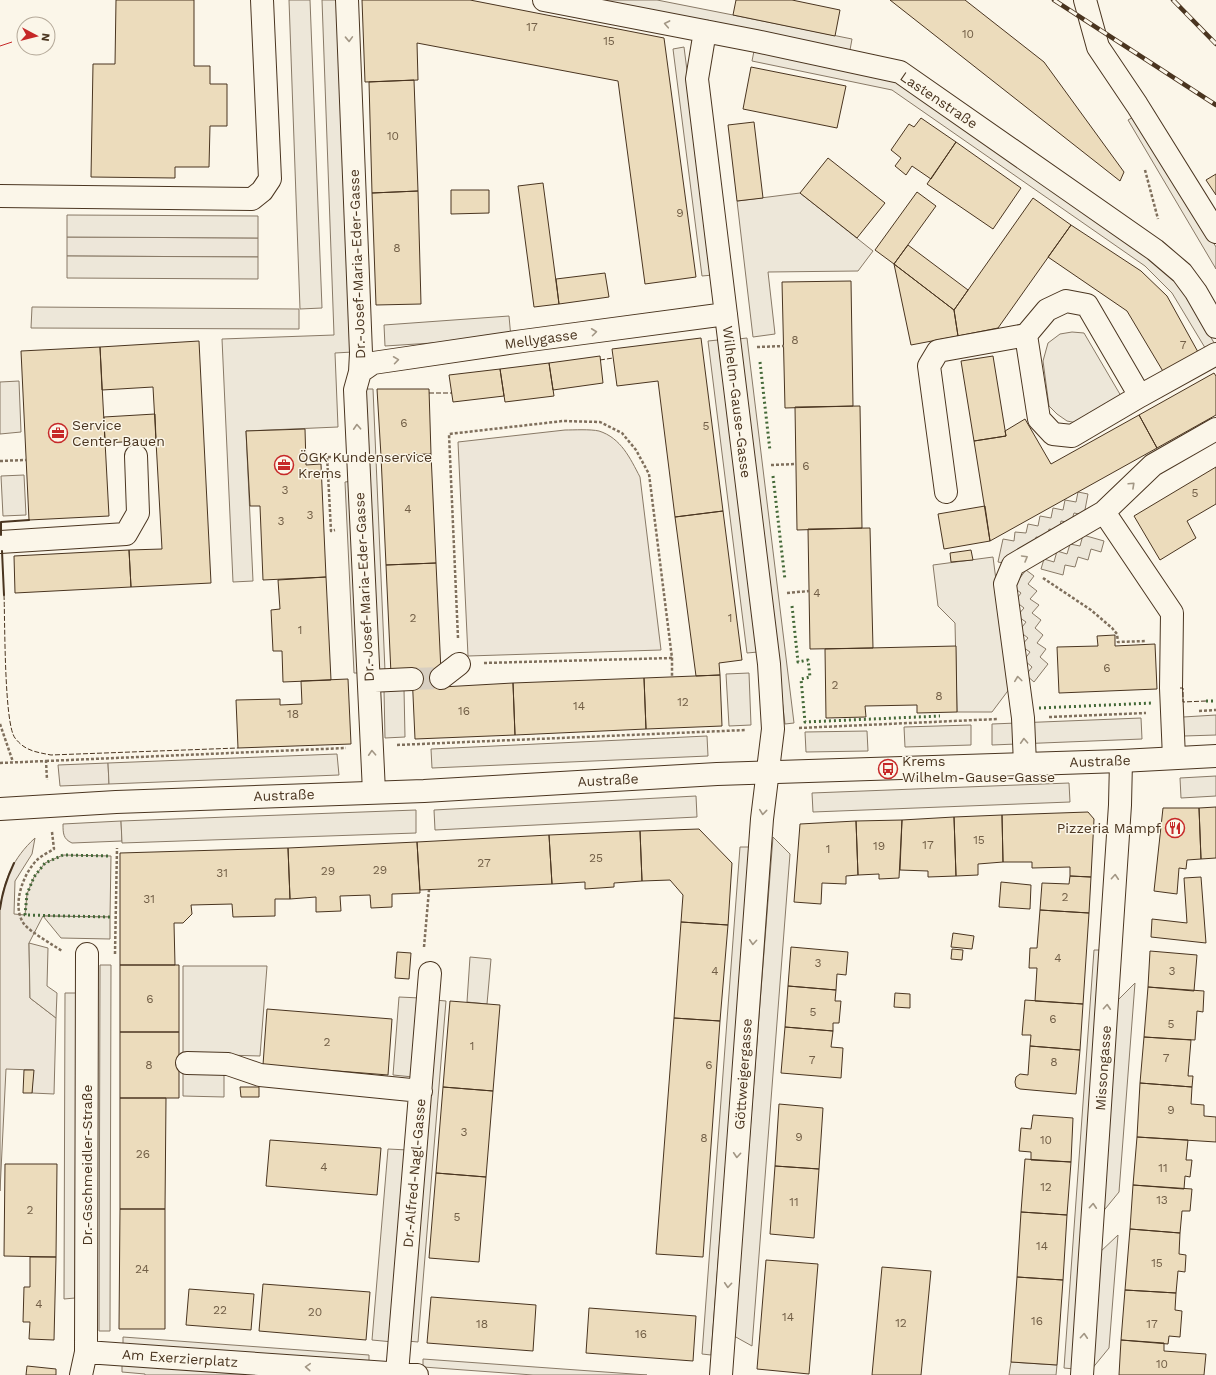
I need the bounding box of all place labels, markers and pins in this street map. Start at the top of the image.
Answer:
place label: Service Center Bauen [72,417,165,449]
office icon: Service Center Bauen [47,422,69,444]
place label: ÖGK Kundenservice Krems [298,449,432,481]
office icon: ÖGK Kundenservice Krems [273,454,295,476]
place label: Krems Wilhelm-Gause-Gasse [902,753,1055,785]
bus stop icon: Krems Wilhelm-Gause-Gasse [877,758,899,780]
restaurant icon: Pizzeria Mampf [1164,817,1186,839]
place label: Pizzeria Mampf [1057,820,1161,836]

